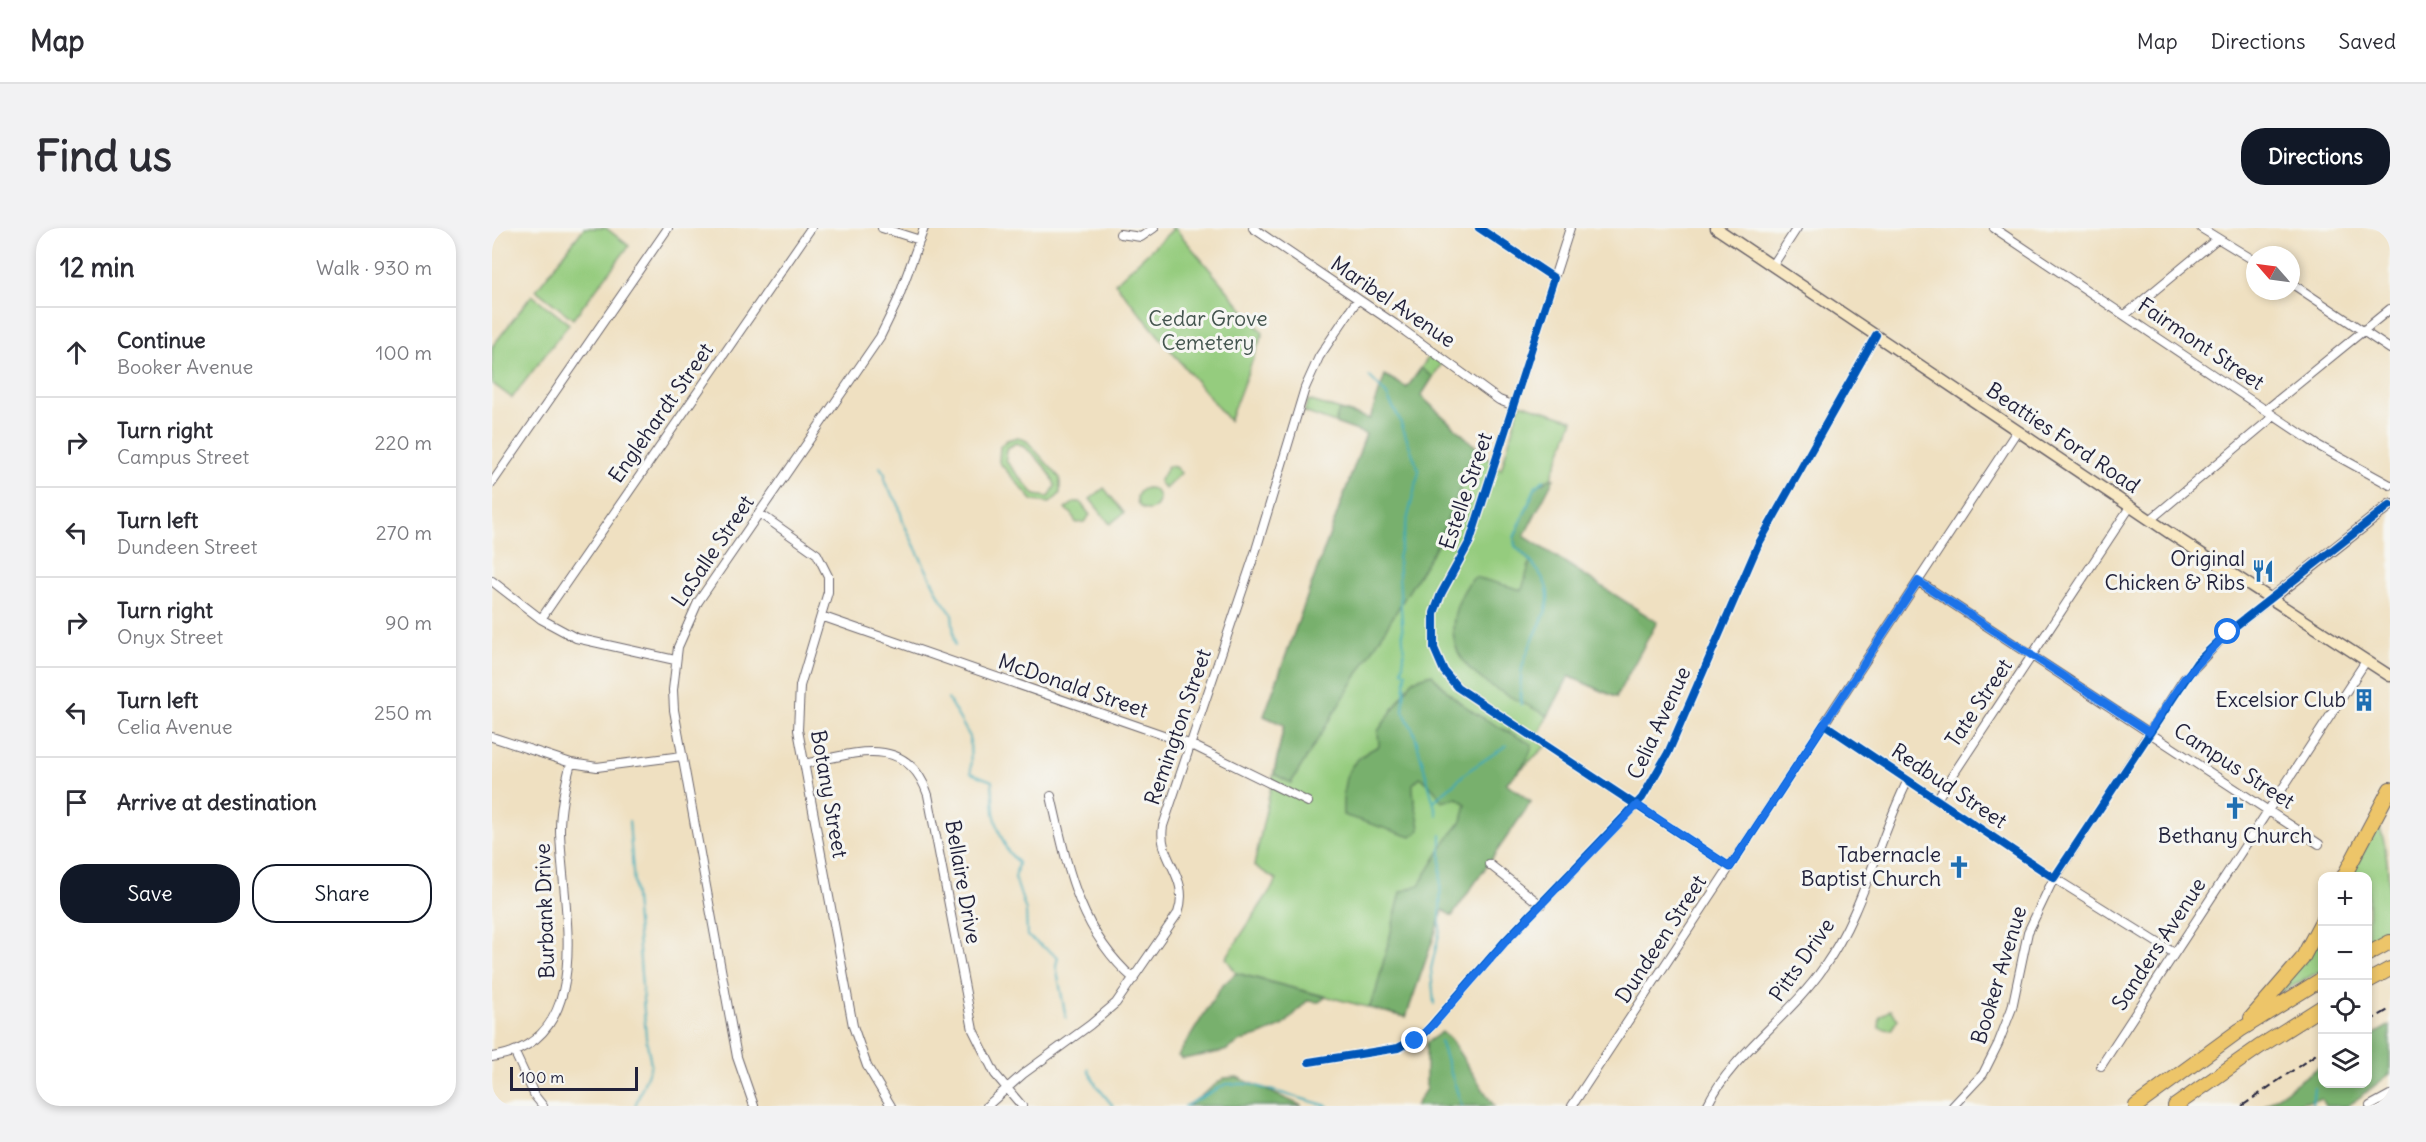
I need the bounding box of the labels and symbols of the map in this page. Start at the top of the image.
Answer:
north arrow [2246,246,2300,300]
street label: Maribel Avenue [1326,250,1461,353]
street label: Fairmont Street [2133,291,2270,396]
park label: Cedar Grove Cemetery [1148,305,1268,356]
street label: Englehardt Street [602,337,719,488]
street label: Beatties Ford Road [1981,376,2145,499]
street label: Estelle Street [1433,429,1498,553]
street label: LaSalle Street [665,490,760,612]
place label: Original Chicken & Ribs [2104,545,2245,596]
restaurant icon: Original Chicken & Ribs [2250,558,2276,584]
route start [2214,618,2240,644]
street label: Remington Street [1138,645,1217,808]
street label: McDonald Street [995,647,1151,724]
street label: Tate Street [1939,653,2018,752]
street label: Celia Avenue [1621,662,1696,784]
place label: Excelsior Club [2216,686,2346,713]
building icon: Excelsior Club [2351,687,2377,713]
street label: Campus Street [2169,716,2300,815]
street label: Botany Street [805,728,854,860]
street label: Redbud Street [1886,737,2012,834]
church icon: Bethany Church [2222,795,2248,821]
street label: Bellaire Drive [939,818,988,946]
place label: Bethany Church [2158,822,2312,849]
place label: Tabernacle Baptist Church [1801,841,1941,892]
street label: Burbank Drive [529,843,560,979]
church icon: Tabernacle Baptist Church [1946,854,1972,880]
street label: Dundeen Street [1609,870,1712,1008]
street label: Sanders Avenue [2106,872,2212,1015]
street label: Booker Avenue [1965,902,2032,1047]
street label: Pitts Drive [1763,913,1840,1007]
route end [1401,1027,1427,1053]
scale bar [510,1064,638,1092]

